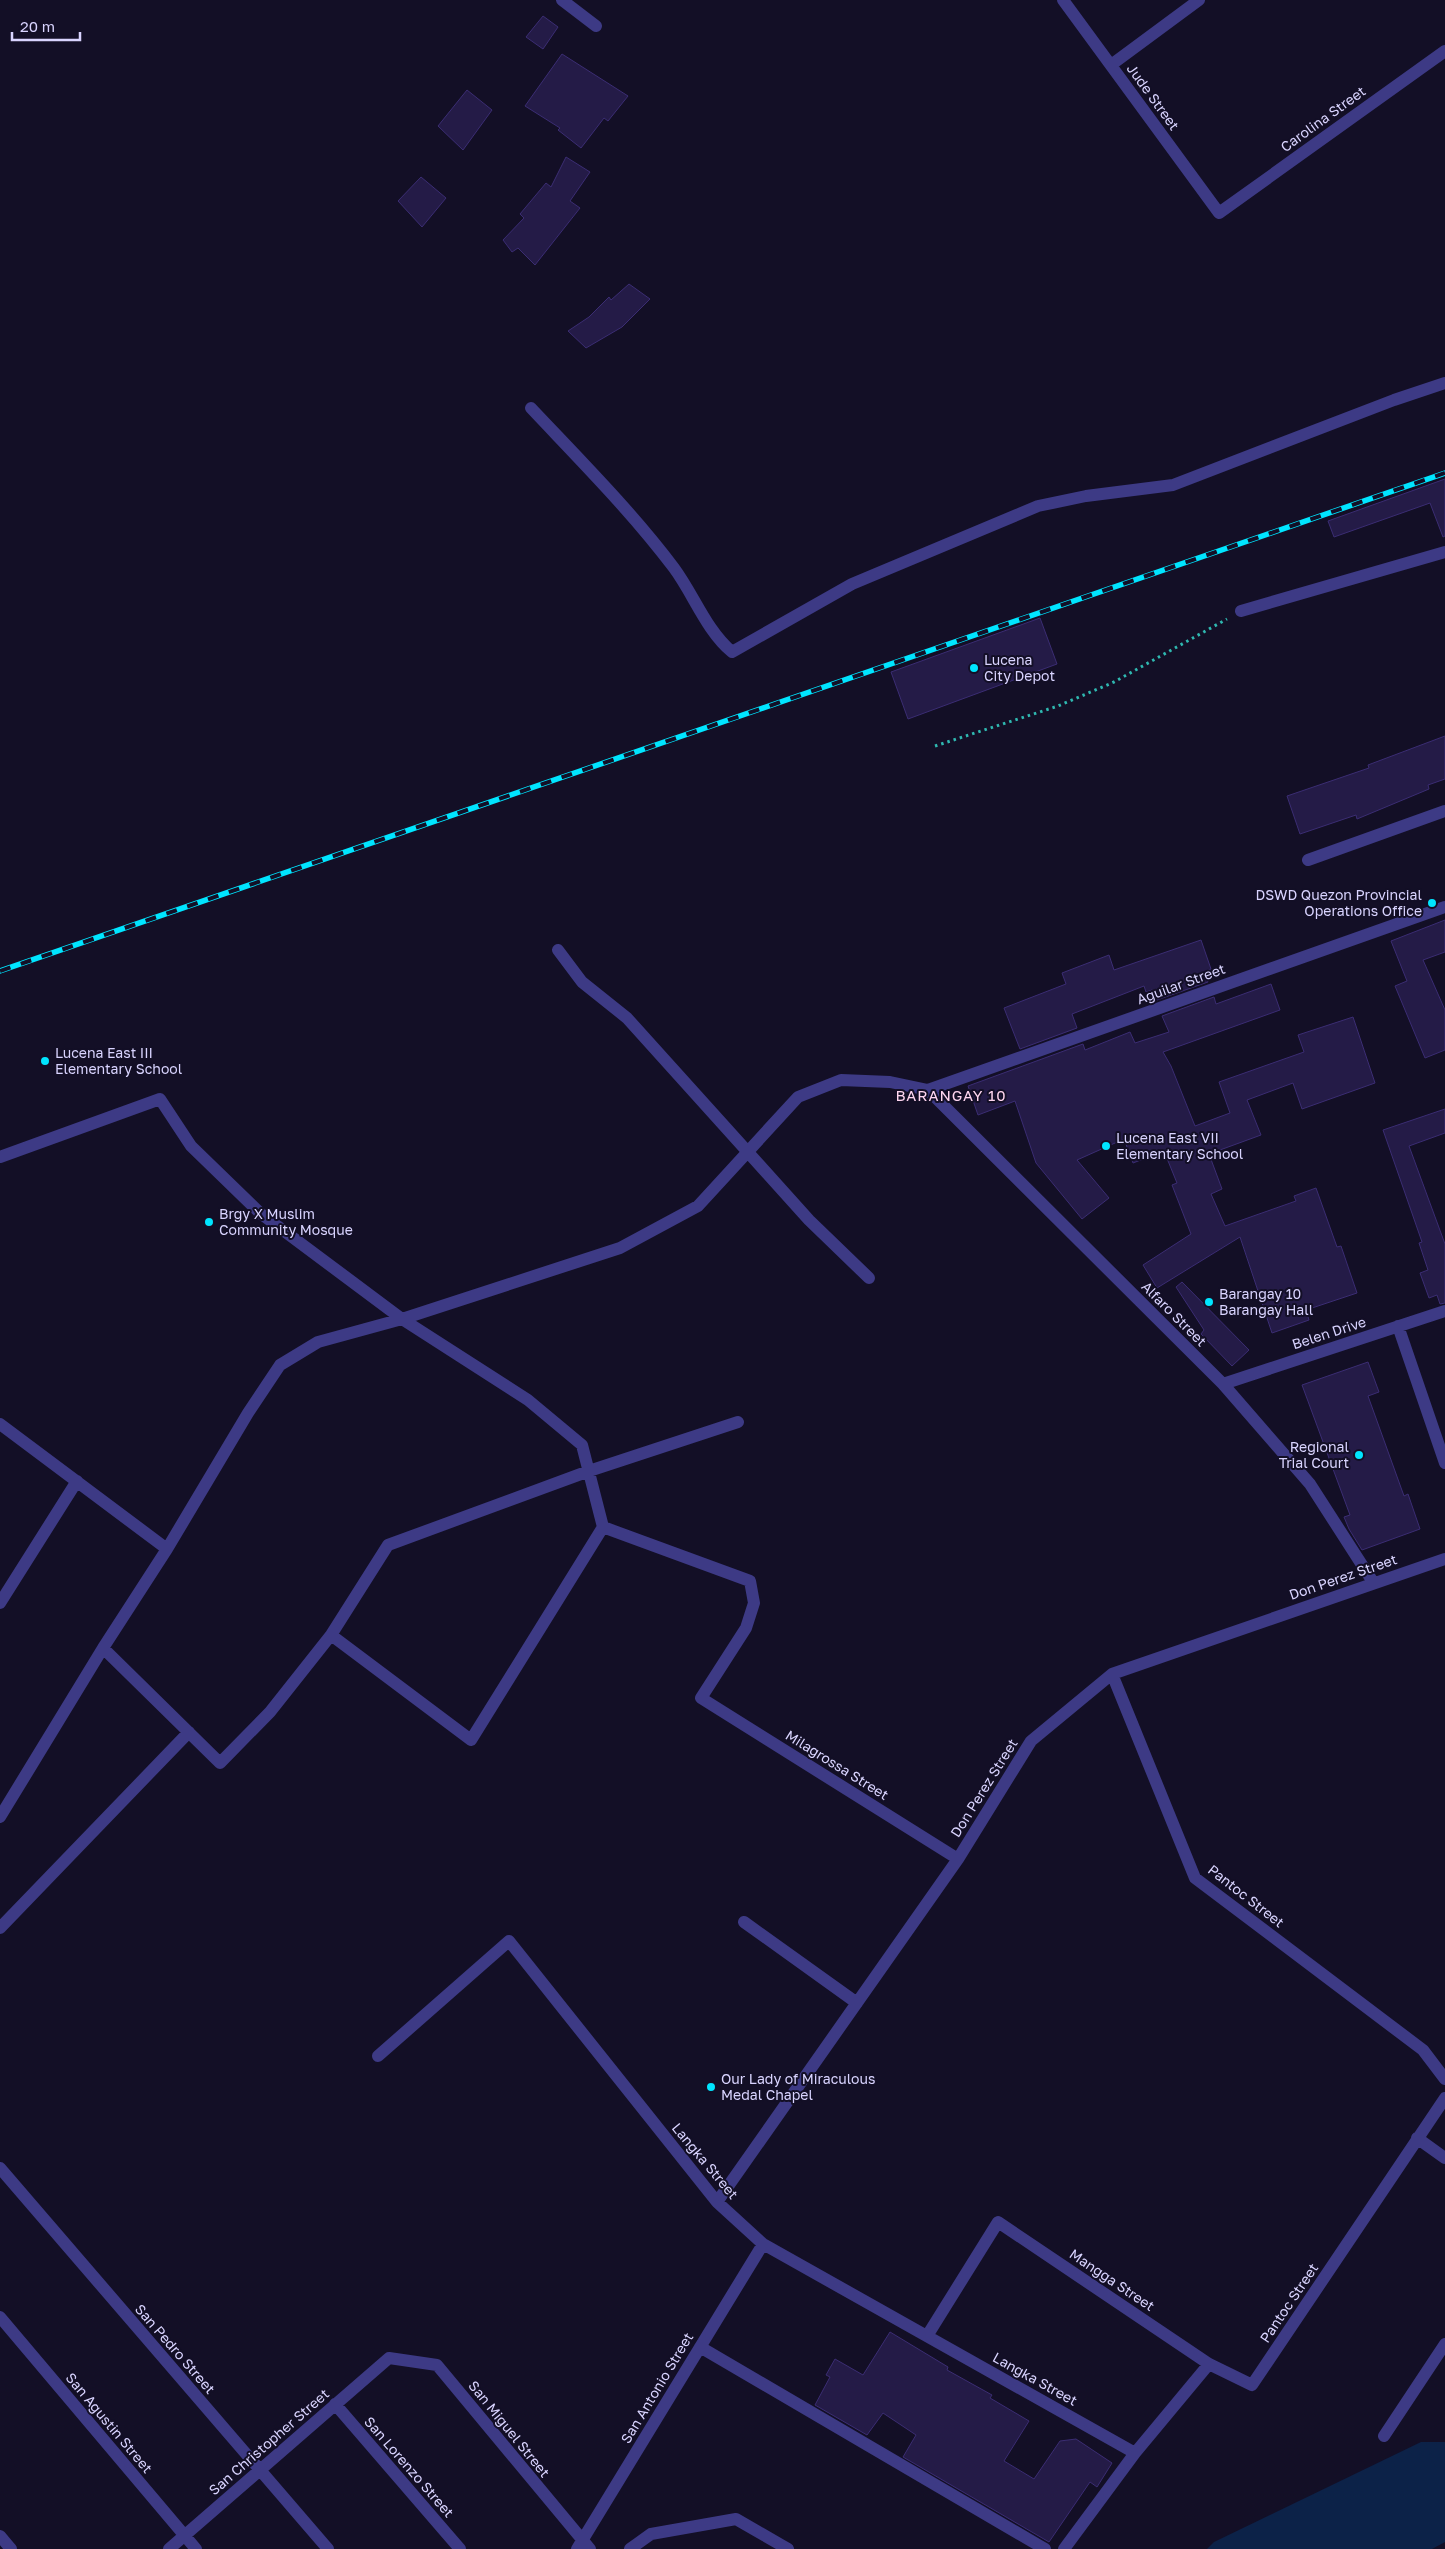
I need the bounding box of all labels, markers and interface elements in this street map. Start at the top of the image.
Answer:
scale bar [12,10,80,42]
text: 20 m [20,17,55,35]
street label: Jude Street [1124,60,1183,133]
street label: Carolina Street [1277,82,1368,155]
place label: Lucena City Depot [984,651,1055,684]
marker: Lucena City Depot [968,662,980,674]
place label: DSWD Quezon Provincial Operations Office [1255,886,1422,919]
marker: DSWD Quezon Provincial Operations Office [1426,897,1438,909]
street label: Aguilar Street [1134,960,1227,1007]
place label: Lucena East III Elementary School [55,1044,182,1077]
marker: Lucena East III Elementary School [39,1055,51,1067]
district label: BARANGAY 10 [895,1086,1007,1104]
place label: Lucena East VII Elementary School [1116,1129,1243,1162]
marker: Lucena East VII Elementary School [1100,1140,1112,1152]
place label: Brgy X Muslim Community Mosque [219,1205,353,1238]
marker: Brgy X Muslim Community Mosque [203,1216,215,1228]
street label: Alfaro Street [1138,1278,1210,1350]
place label: Barangay 10 Barangay Hall [1219,1285,1313,1318]
marker: Barangay 10 Barangay Hall [1203,1296,1215,1308]
street label: Belen Drive [1290,1313,1368,1352]
place label: Regional Trial Court [1279,1438,1349,1471]
marker: Regional Trial Court [1353,1449,1365,1461]
street label: Don Perez Street [1287,1550,1399,1603]
street label: Milagrossa Street [783,1726,892,1803]
street label: Don Perez Street [946,1735,1021,1840]
street label: Pantoc Street [1205,1861,1288,1931]
place label: Our Lady of Miraculous Medal Chapel [721,2070,875,2103]
marker: Our Lady of Miraculous Medal Chapel [705,2081,717,2093]
street label: Langka Street [669,2119,742,2202]
street label: Mangga Street [1067,2245,1158,2314]
street label: Pantoc Street [1256,2260,1321,2346]
street label: San Pedro Street [132,2300,219,2397]
street label: San Antonio Street [617,2329,696,2446]
street label: Langka Street [990,2348,1080,2409]
street label: San Agustin Street [62,2369,156,2476]
street label: San Miguel Street [465,2377,554,2480]
street label: San Christopher Street [205,2385,332,2498]
street label: San Lorenzo Street [361,2413,458,2520]

